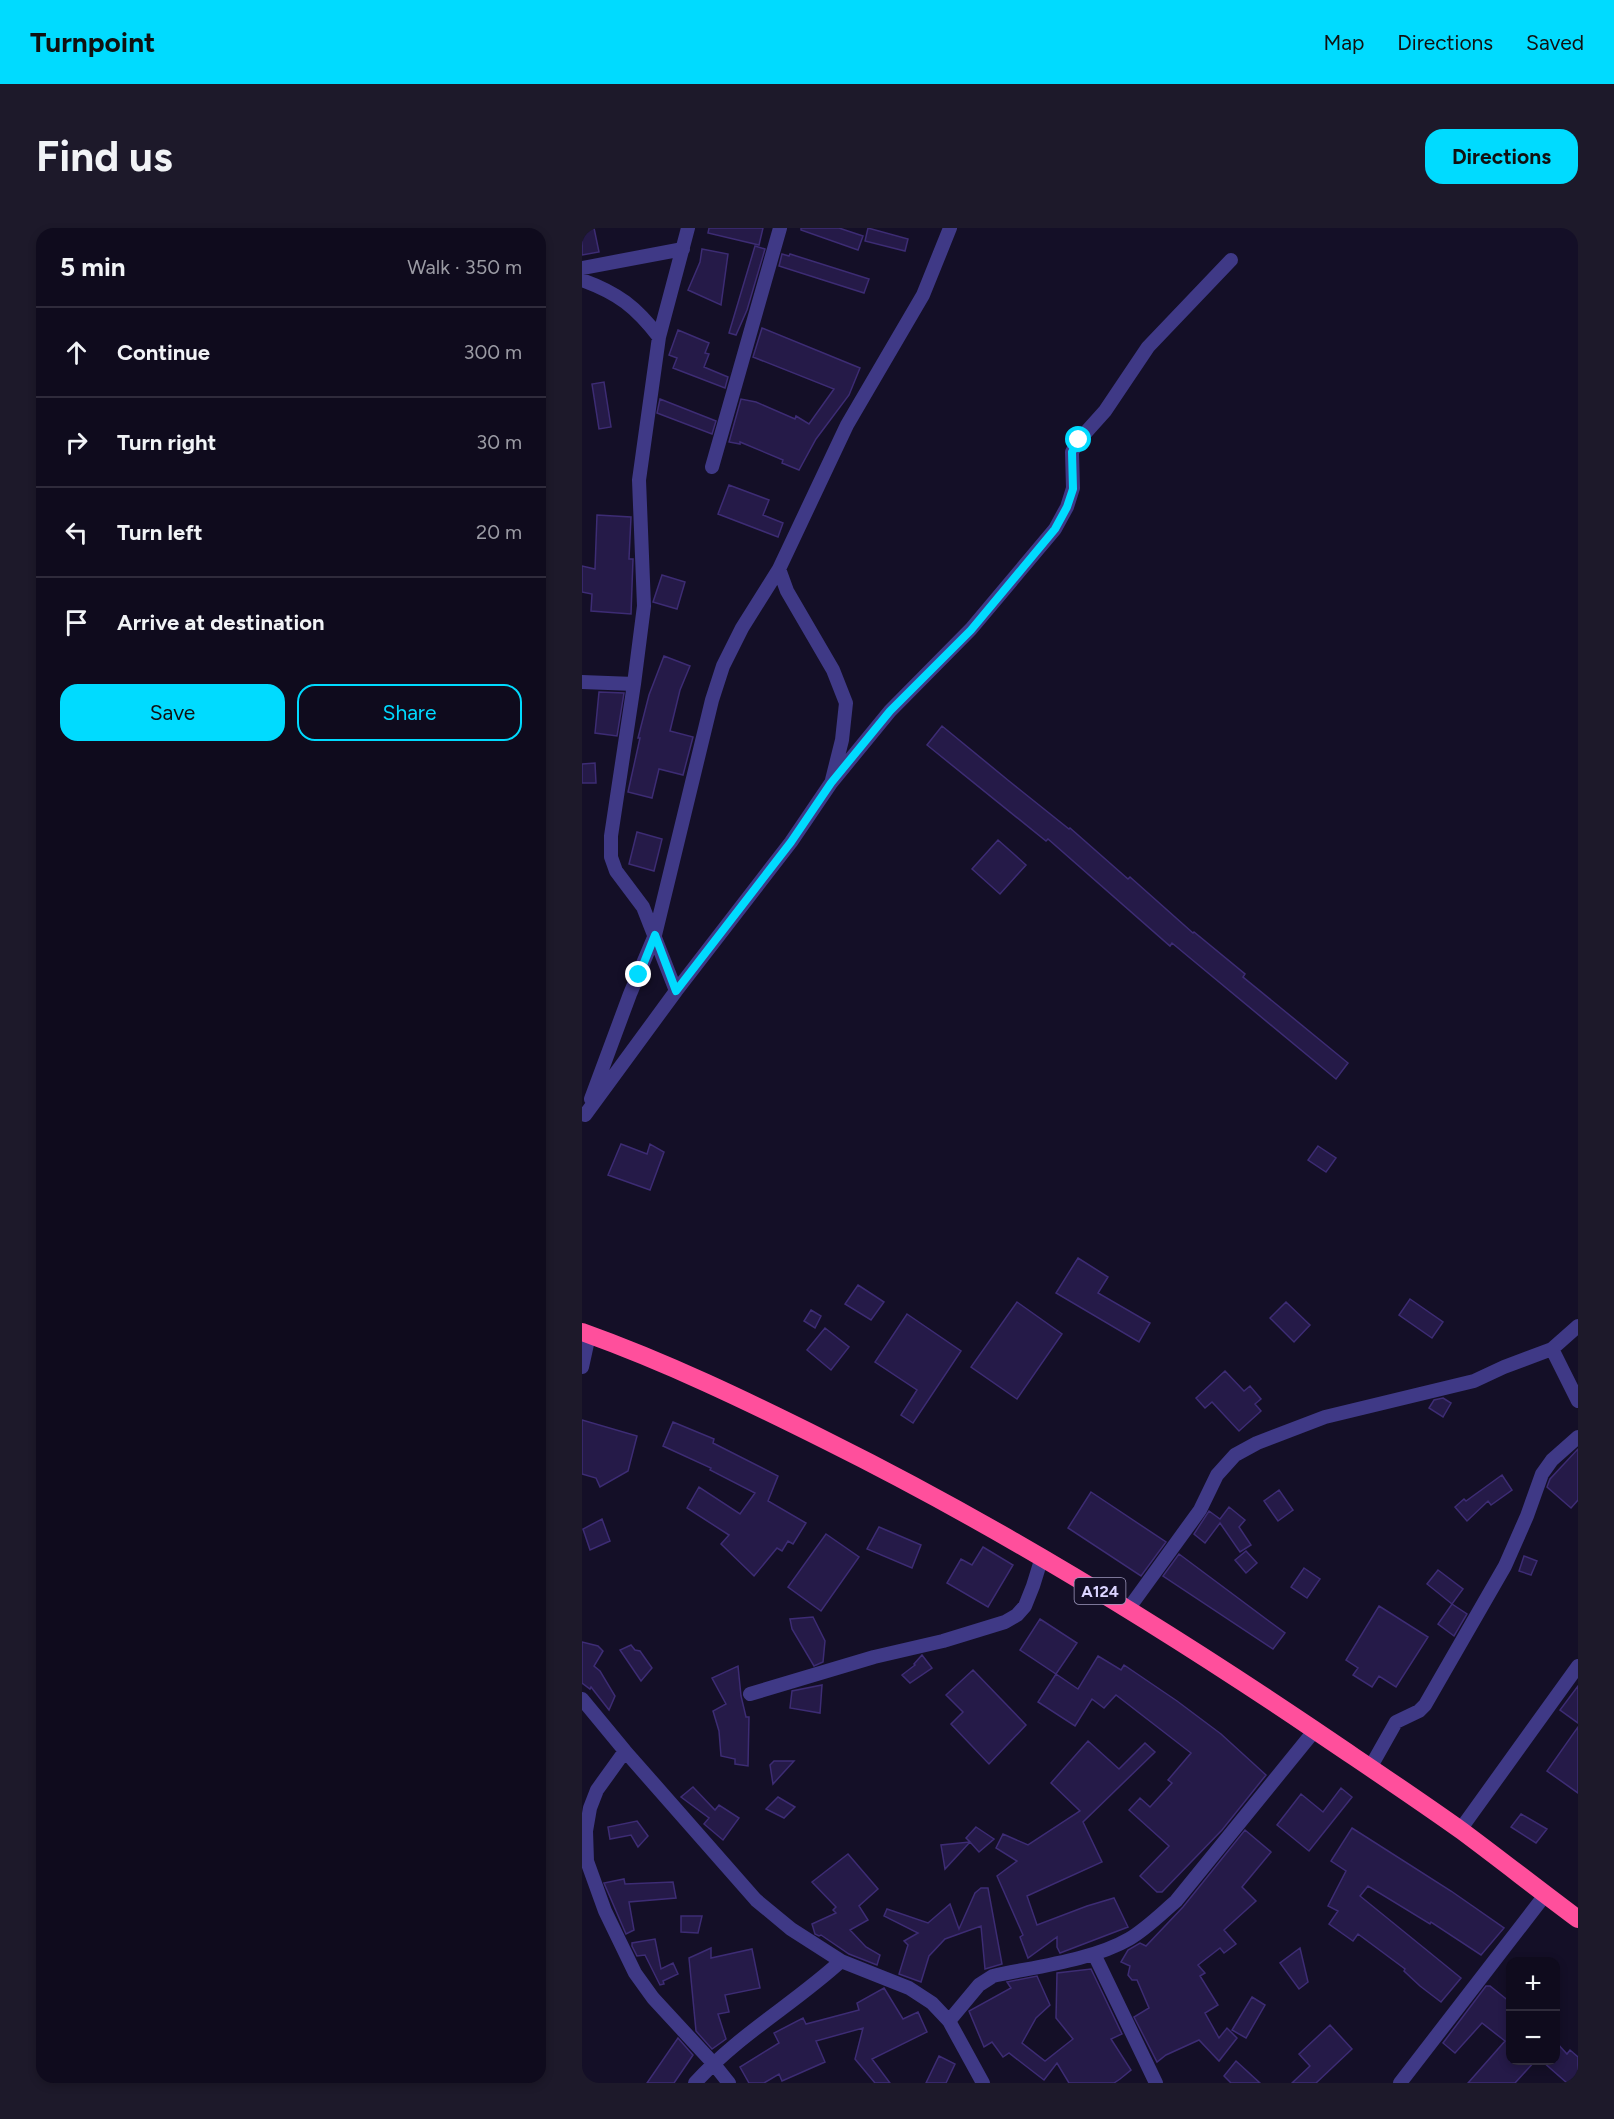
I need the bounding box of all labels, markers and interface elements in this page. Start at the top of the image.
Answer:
text: Turnpoint [30,25,155,59]
text: Map [1323,30,1364,55]
text: Directions [1397,30,1493,55]
text: Saved [1526,30,1584,55]
button: Directions [1425,129,1578,184]
text: Find us [36,131,173,182]
text: 5 min [60,251,126,283]
text: Walk · 350 m [407,255,522,279]
icon: ahead [60,336,93,369]
text: Continue [117,339,210,366]
text: 300 m [464,340,522,364]
icon: right [60,426,93,459]
route start [1065,426,1091,452]
text: Turn right [117,429,216,456]
text: 30 m [476,430,522,454]
icon: left [60,516,93,549]
text: Turn left [117,519,203,546]
text: 20 m [476,520,522,544]
icon: arrive [60,606,93,639]
text: Arrive at destination [117,609,325,636]
button: Save [60,684,285,741]
button: Share [297,684,522,741]
route end [625,961,651,987]
road number: A124 [1074,1578,1126,1604]
map controls [1506,1957,1560,2065]
button: + [1506,1957,1560,2011]
button: − [1506,2011,1560,2065]

